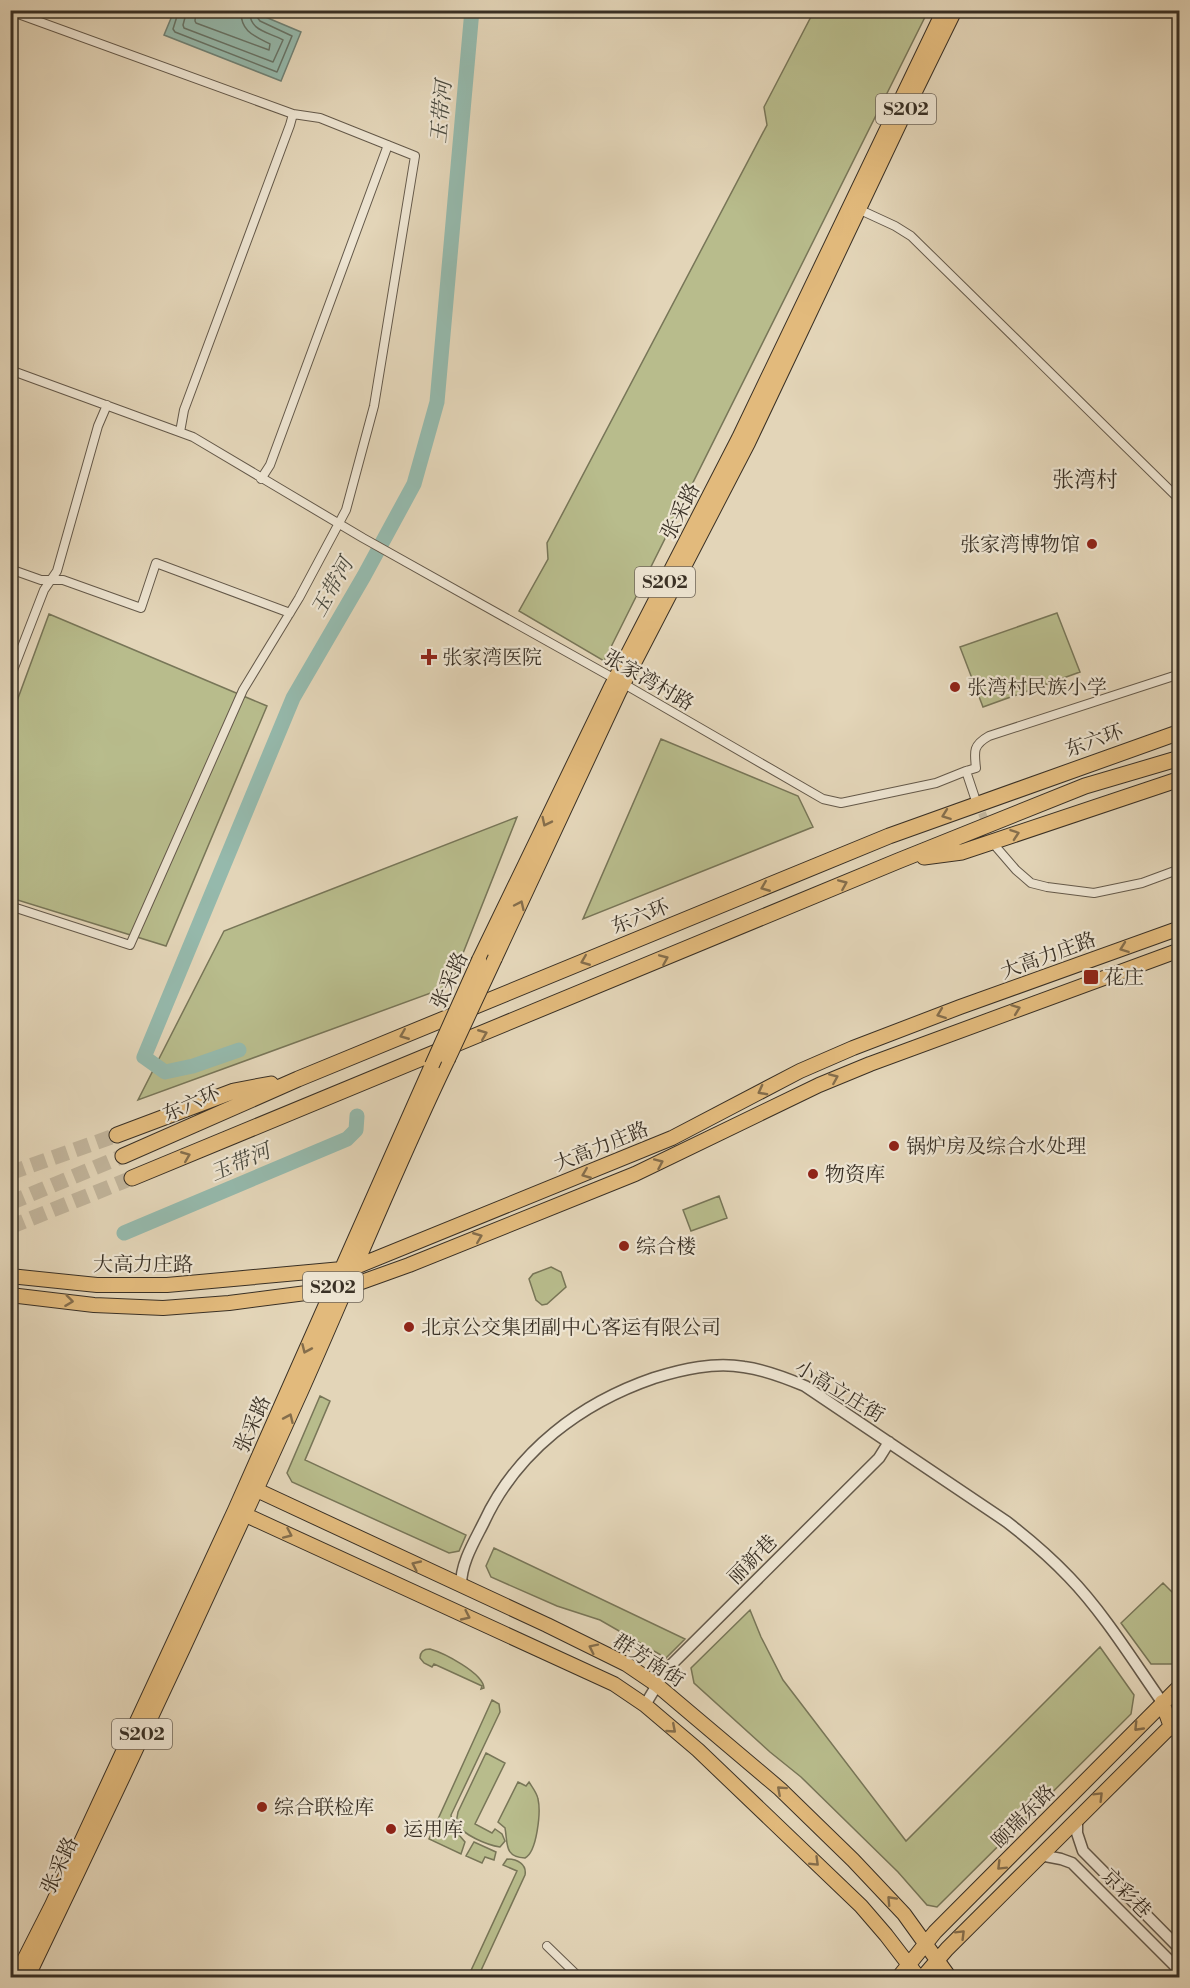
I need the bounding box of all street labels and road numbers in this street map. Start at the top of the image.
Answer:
road number: S202 [876,94,936,124]
street label: 张采路 [657,479,706,544]
road number: S202 [635,567,695,597]
street label: 张家湾村路 [599,645,698,717]
street label: 东六环 [1062,720,1127,763]
street label: 东六环 [608,895,673,940]
street label: 大高力庄路 [997,928,1100,985]
street label: 张采路 [426,948,474,1013]
street label: 东六环 [159,1081,224,1128]
street label: 大高力庄路 [551,1117,653,1178]
street label: 大高力庄路 [93,1253,193,1278]
road number: S202 [303,1272,363,1302]
street label: 小高立庄街 [790,1356,889,1429]
street label: 张采路 [230,1392,277,1457]
street label: 丽新巷 [723,1530,783,1590]
street label: 群芳南街 [608,1629,689,1694]
road number: S202 [112,1719,172,1749]
street label: 颐瑞东路 [987,1780,1061,1854]
street label: 张采路 [36,1833,84,1898]
street label: 京彩巷 [1096,1864,1156,1924]

